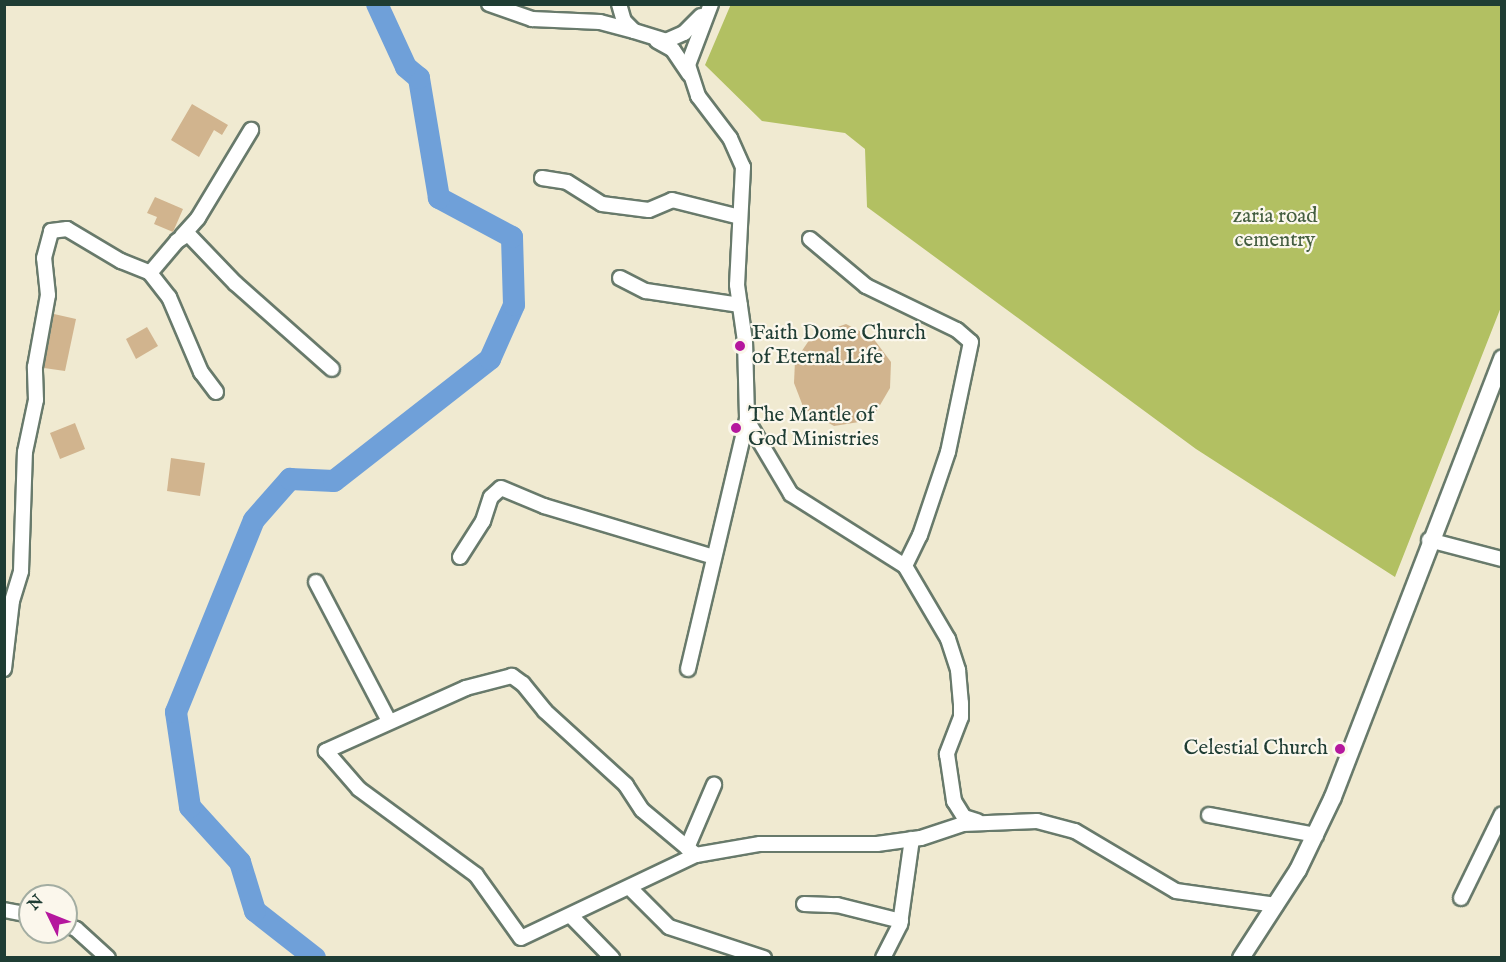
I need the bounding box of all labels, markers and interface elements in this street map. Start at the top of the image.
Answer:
park label: zaria road cementry [1232,204,1318,254]
place label: Faith Dome Church of Eternal Life [752,321,926,371]
marker: Faith Dome Church of Eternal Life [733,339,747,353]
place label: The Mantle of God Ministries [748,403,879,453]
marker: The Mantle of God Ministries [729,421,743,435]
place label: Celestial Church [1184,736,1328,762]
marker: Celestial Church [1333,742,1347,756]
north arrow [18,884,78,944]
text: N [24,891,48,915]

